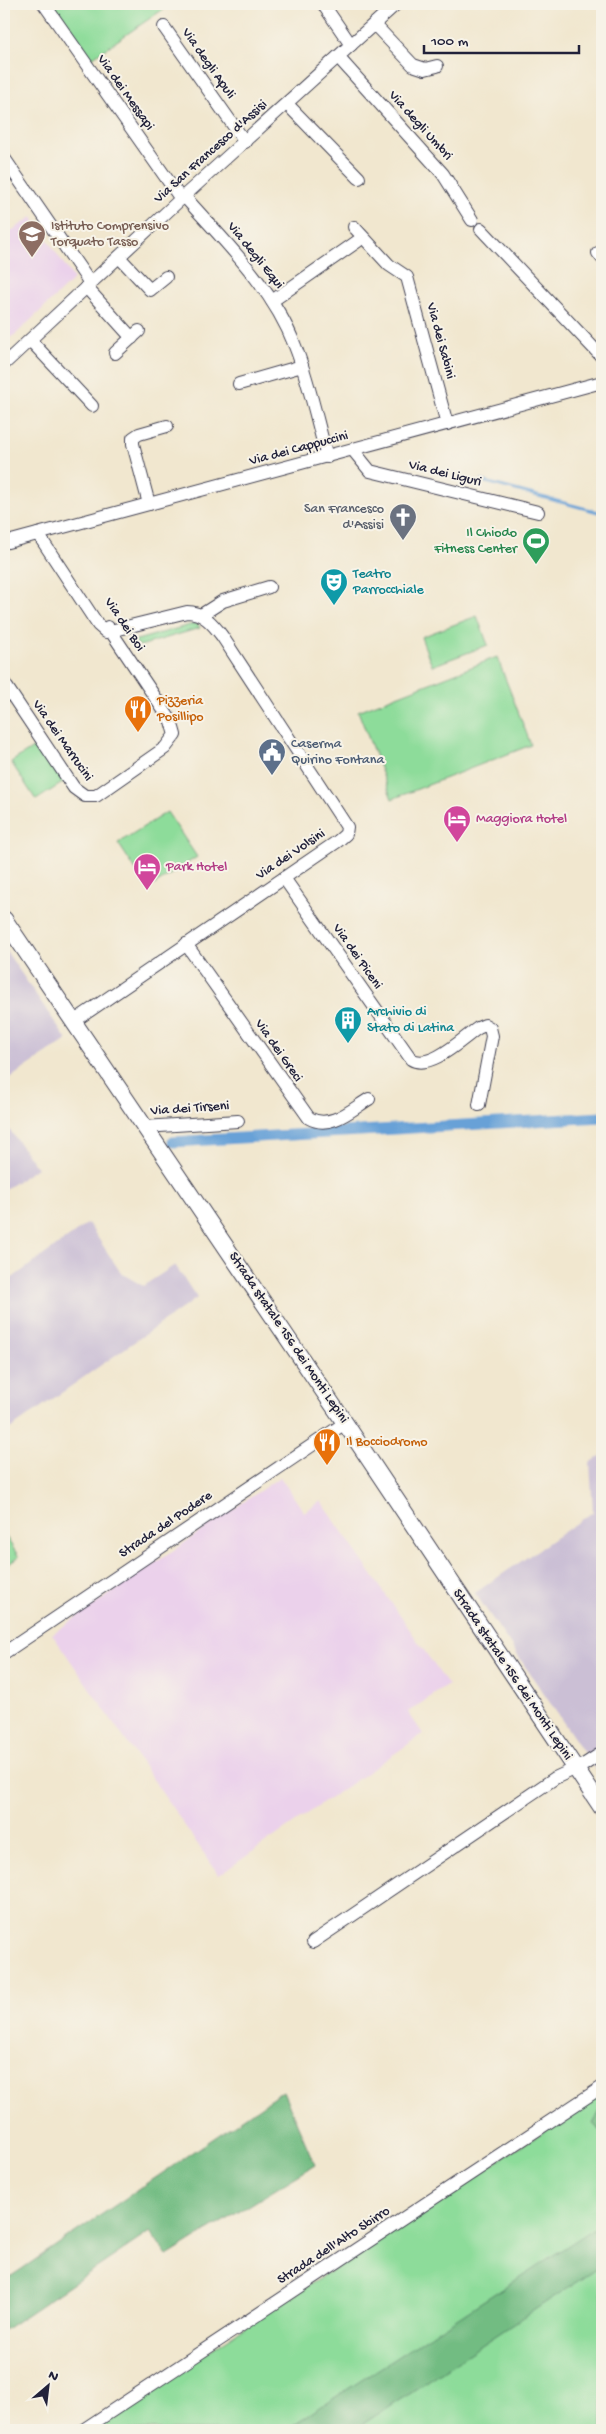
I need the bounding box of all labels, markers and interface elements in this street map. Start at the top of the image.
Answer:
scale bar [424,22,578,54]
street label: Via degli Apuli [177,24,239,103]
text: 100 m [430,33,469,51]
street label: Via dei Messapi [92,51,157,134]
street label: Via degli Umbri [384,87,456,164]
street label: Via San Francesco d'Assisi [150,97,271,208]
place label: Istituto Comprensivo Torquato Tasso [50,218,169,251]
street label: Via degli Equi [222,218,287,293]
school or university icon: Istituto Comprensivo Torquato Tasso [17,219,47,258]
street label: Via dei Sabini [421,300,458,381]
street label: Via dei Cappuccini [247,428,350,471]
street label: Via dei Liguri [406,457,483,491]
place label: San Francesco d'Assisi [304,501,384,534]
church icon: San Francesco d'Assisi [388,502,418,541]
place label: Il Chiodo Fitness Center [433,525,518,558]
sports icon: Il Chiodo Fitness Center [521,526,551,565]
place label: Teatro Parrocchiale [352,566,425,599]
theatre icon: Teatro Parrocchiale [319,567,349,606]
street label: Via dei Boi [99,594,148,655]
place label: Pizzeria Posillipo [156,693,204,726]
restaurant icon: Pizzeria Posillipo [123,694,153,733]
street label: Via dei Marrucini [27,696,96,785]
place label: Caserma Quirino Fontana [291,736,385,769]
public building icon: Caserma Quirino Fontana [257,737,287,776]
hotel icon: Maggiora Hotel [442,804,472,843]
place label: Maggiora Hotel [476,811,567,828]
street label: Via dei Volsini [252,826,329,885]
hotel icon: Park Hotel [132,852,162,891]
place label: Park Hotel [165,859,227,876]
street label: Via dei Piceni [328,920,386,993]
place label: Archivio di Stato di Latina [367,1004,455,1037]
building icon: Archivio di Stato di Latina [333,1005,363,1044]
street label: Via dei Greci [250,1016,306,1086]
street label: Via dei Tirseni [149,1098,230,1120]
street label: Strada statale 156 dei Monti Lepini [224,1249,352,1427]
restaurant icon: Il Bocciodromo [312,1427,342,1466]
place label: Il Bocciodromo [346,1434,428,1451]
street label: Strada del Podere [116,1487,216,1562]
street label: Strada statale 156 dei Monti Lepini [448,1586,576,1764]
street label: Strada dell'Alto Sbirro [274,2203,394,2289]
north arrow [22,2362,72,2412]
text: N [45,2367,61,2386]

